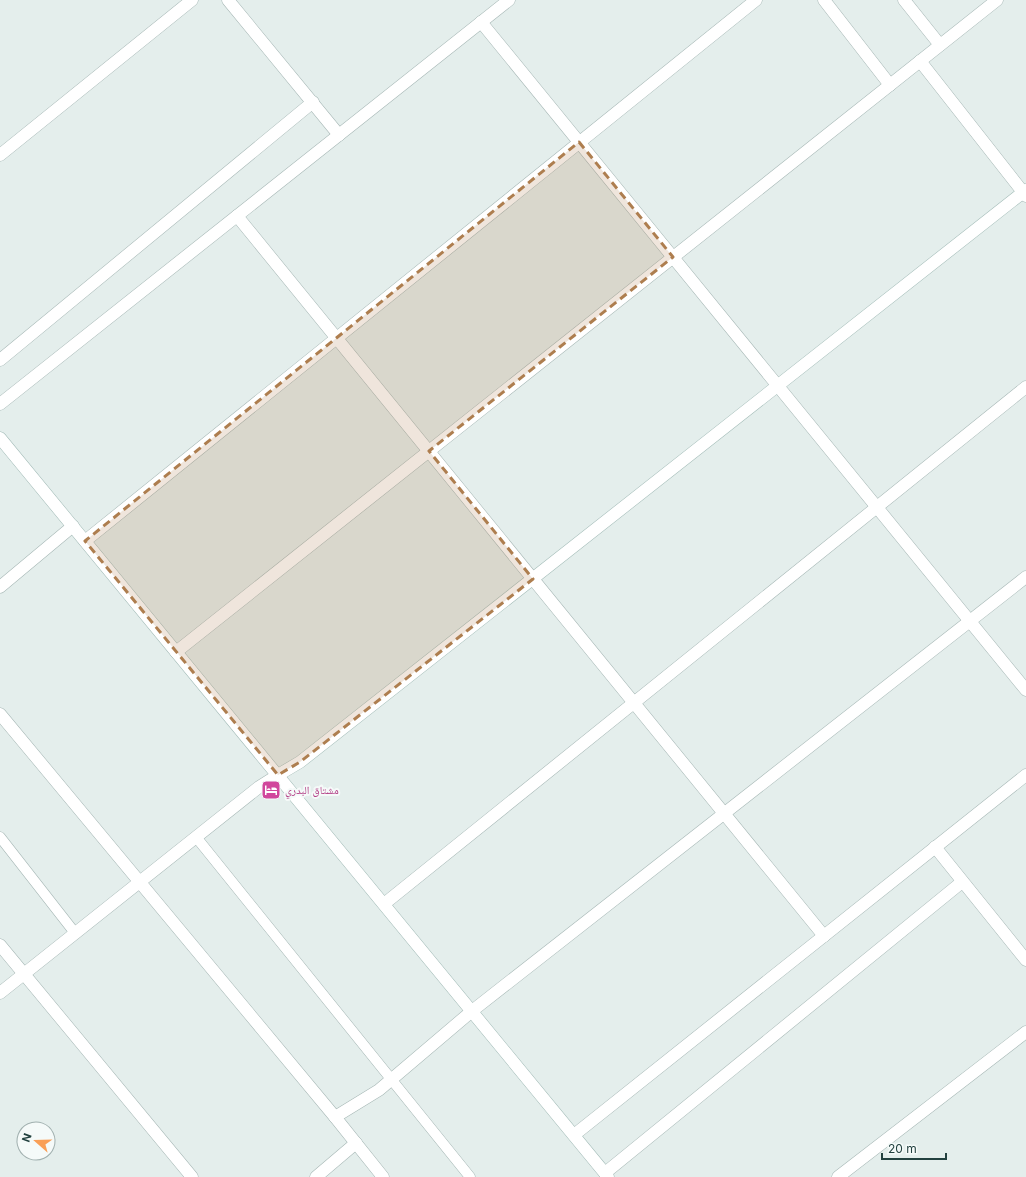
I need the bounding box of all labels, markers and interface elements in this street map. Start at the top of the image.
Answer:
hotel icon: مشتاق البدري [260,779,282,801]
place label: مشتاق البدري [285,783,339,799]
north arrow [16,1121,56,1161]
text: N [19,1131,35,1144]
scale bar [882,1135,946,1161]
text: 20 m [888,1141,917,1156]

